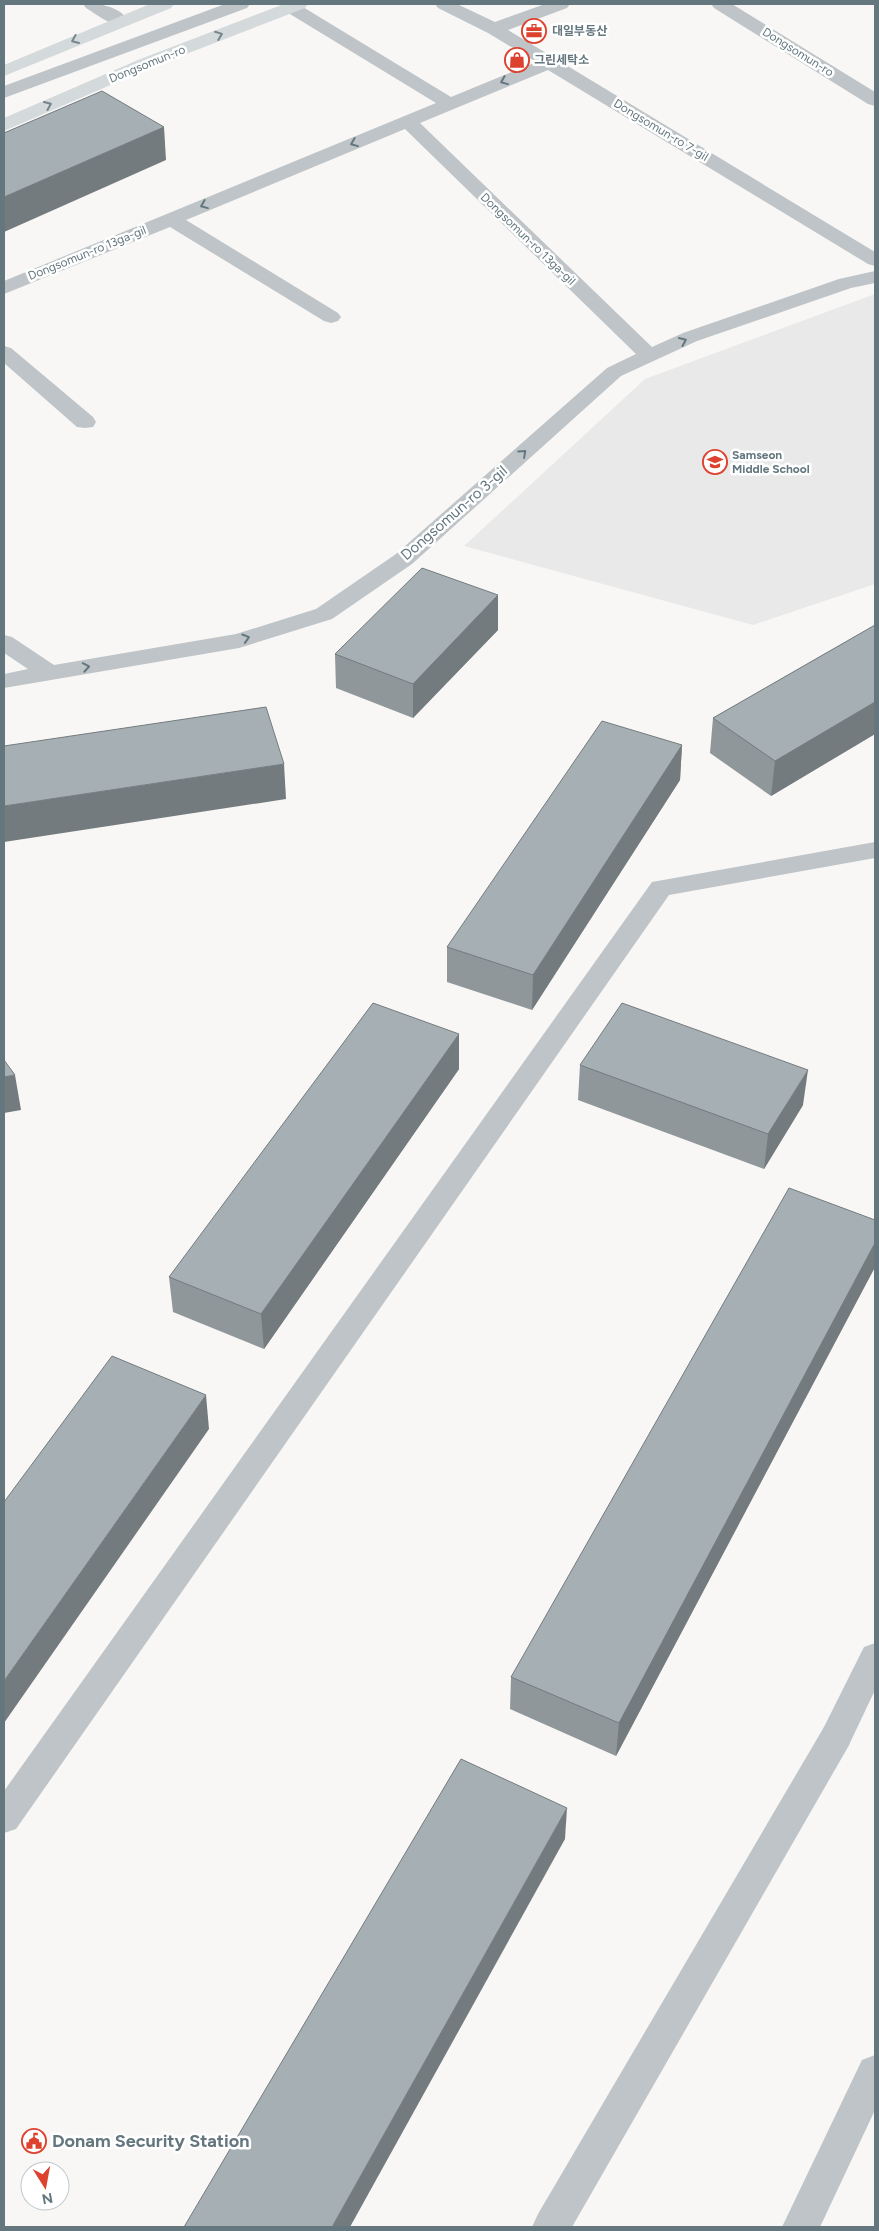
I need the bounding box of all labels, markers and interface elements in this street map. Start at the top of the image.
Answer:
office icon: 대일부동산 [521,18,547,44]
place label: 대일부동산 [552,24,607,38]
street label: Dongsomun-ro [760,25,836,79]
one-way arrow [214,31,223,41]
one-way arrow [71,34,80,45]
street label: Dongsomun-ro [107,42,187,86]
shop icon: 그린세탁소 [504,47,530,73]
place label: 그린세탁소 [534,53,589,67]
one-way arrow [500,75,509,86]
street label: Dongsomun-ro 7-gil [611,96,711,164]
one-way arrow [43,101,52,112]
one-way arrow [350,137,359,148]
street label: Dongsomun-ro 13ga-gil [478,190,578,288]
one-way arrow [200,199,209,209]
street label: Dongsomun-ro 13ga-gil [26,223,148,283]
one-way arrow [677,337,686,347]
place label: Samseon Middle School [732,448,810,476]
school or university icon: Samseon Middle School [702,449,728,475]
one-way arrow [517,450,526,459]
street label: Dongsomun-ro 3-gil [397,462,511,564]
one-way arrow [242,634,250,644]
one-way arrow [82,663,91,673]
public building icon: Donam Security Station [21,2128,47,2154]
place label: Donam Security Station [52,2130,249,2152]
north arrow [20,2161,70,2211]
text: N [40,2189,54,2208]

